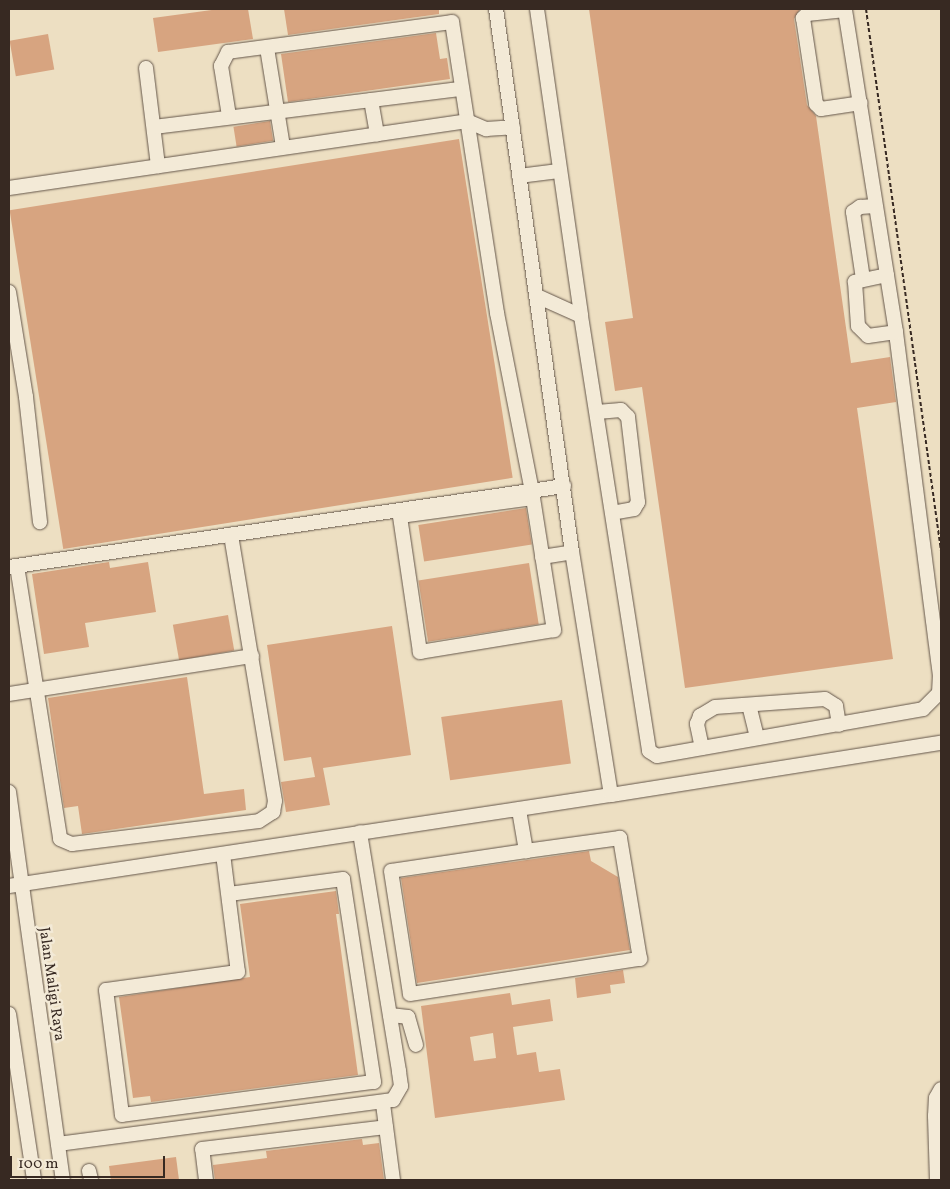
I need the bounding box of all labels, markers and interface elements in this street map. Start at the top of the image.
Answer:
street label: Jalan Maligi Raya [34,926,68,1042]
scale bar [12,1146,168,1178]
text: 100 m [18,1154,58,1175]

